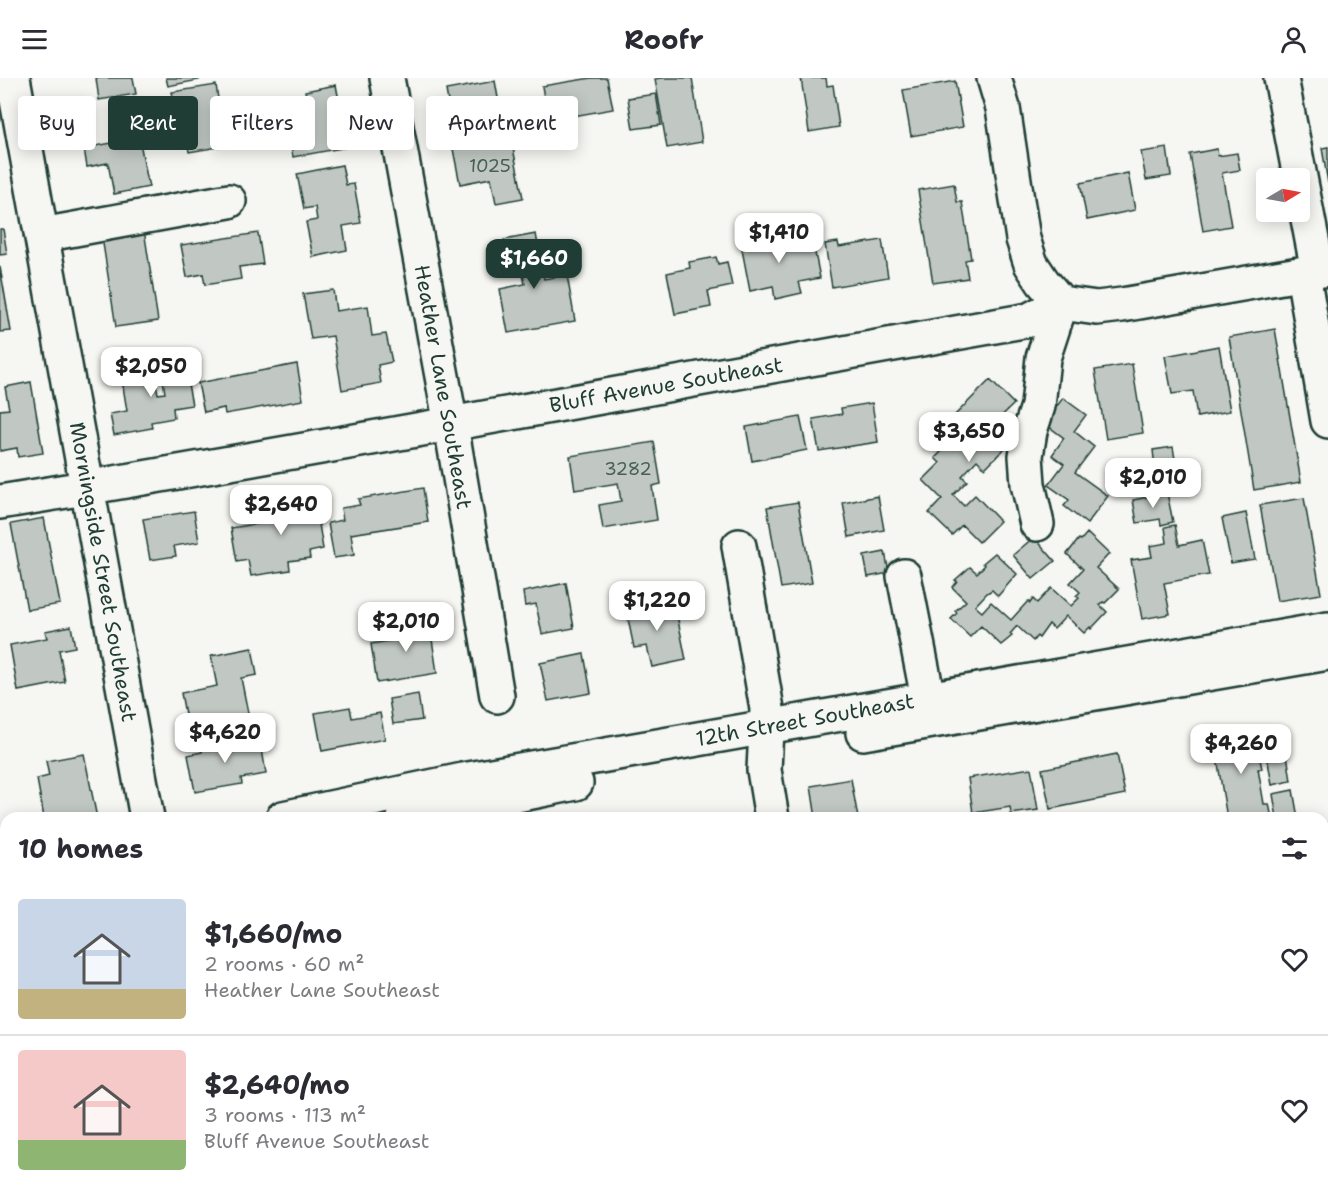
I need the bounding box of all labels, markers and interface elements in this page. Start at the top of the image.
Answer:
text: Roofr [624,21,704,58]
icon: menu [18,23,51,56]
icon: person [1277,23,1310,56]
chip: Buy [18,96,96,150]
chip: Rent [108,96,198,150]
chip: Filters [210,96,315,150]
chip: New [327,96,414,150]
chip: Apartment [426,96,578,150]
house number: 1025 [469,154,511,178]
north arrow [1256,168,1310,222]
map controls [1256,168,1310,222]
pin: $1,410 [730,213,828,264]
text: $1,410 [749,219,809,245]
pin: $1,660 [485,239,583,290]
text: $1,660 [500,245,568,271]
street label: Heather Lane Southeast [408,263,478,511]
pin: $2,050 [102,347,200,398]
street label: Bluff Avenue Southeast [547,351,785,419]
text: $2,050 [115,353,187,379]
pin: $3,650 [920,412,1018,463]
text: $3,650 [933,418,1005,444]
street label: Morningside Street Southeast [63,420,143,724]
house number: 3282 [604,457,652,481]
pin: $2,010 [1104,458,1202,509]
text: $2,010 [1119,464,1187,490]
pin: $2,640 [232,485,330,536]
text: $2,640 [244,491,318,517]
pin: $1,220 [608,581,706,632]
text: $1,220 [623,587,691,613]
pin: $2,010 [357,602,455,653]
text: $2,010 [372,608,440,634]
street label: 12th Street Southeast [693,687,917,753]
pin: $4,620 [176,713,274,764]
text: $4,620 [189,719,261,745]
pin: $4,260 [1192,724,1290,775]
text: $4,260 [1204,730,1278,756]
text: 10 homes [18,831,143,866]
icon: filters [1278,832,1311,865]
text: $1,660/mo [204,916,342,951]
icon: home [66,923,138,995]
icon: heart [1278,943,1311,976]
text: 2 rooms · 60 m² [204,951,364,977]
text: Heather Lane Southeast [204,977,440,1003]
text: $2,640/mo [204,1067,350,1102]
icon: home [66,1074,138,1146]
icon: heart [1278,1094,1311,1127]
text: 3 rooms · 113 m² [204,1102,366,1128]
text: Bluff Avenue Southeast [204,1128,429,1154]

